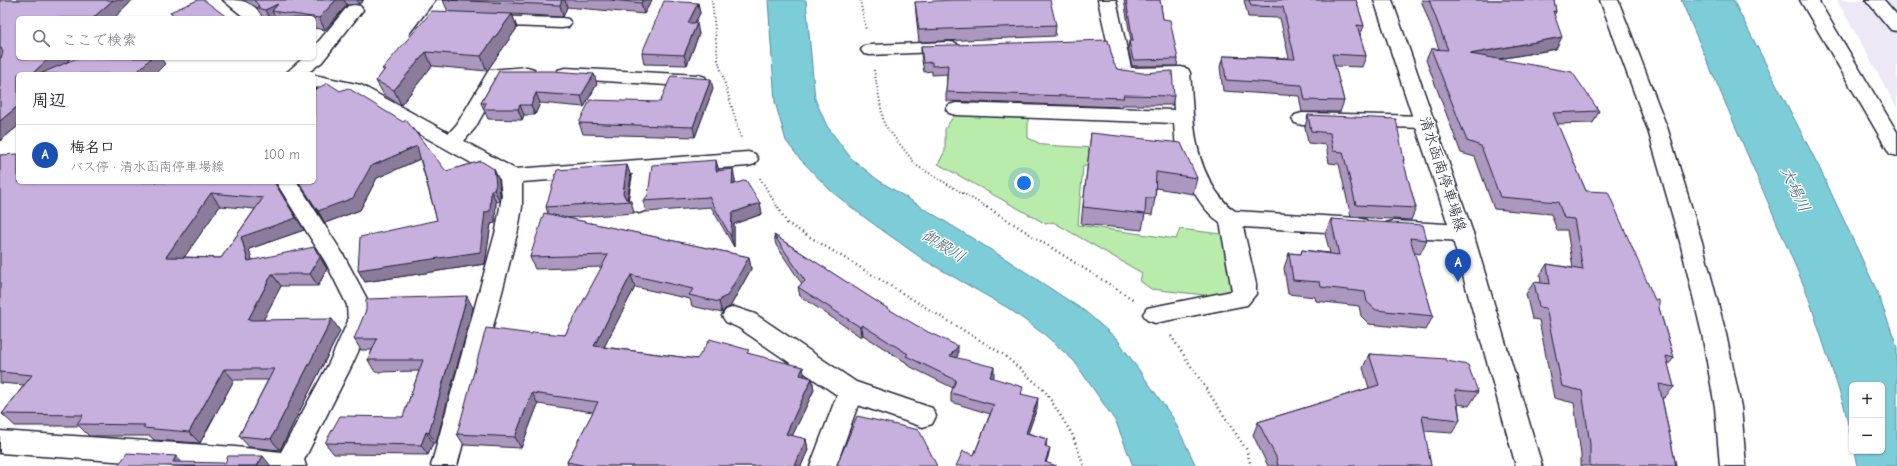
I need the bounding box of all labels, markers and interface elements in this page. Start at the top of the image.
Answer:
search box [16,16,316,60]
icon: search [30,27,52,49]
text: ここで検索 [62,31,137,49]
text: 周辺 [32,91,66,110]
street label: 清水函南停車場線 [1416,114,1470,234]
text: 梅名口 [70,138,115,156]
text: A [41,147,49,162]
text: 100 m [264,147,300,162]
text: バス停 · 清水函南停車場線 [70,159,224,174]
water label: 大場川 [1777,164,1813,215]
your location [1014,173,1034,193]
water label: 御殿川 [918,225,969,266]
pin: A [1445,249,1471,282]
map controls [1849,382,1885,454]
button: + [1849,382,1885,418]
button: − [1849,418,1885,454]

